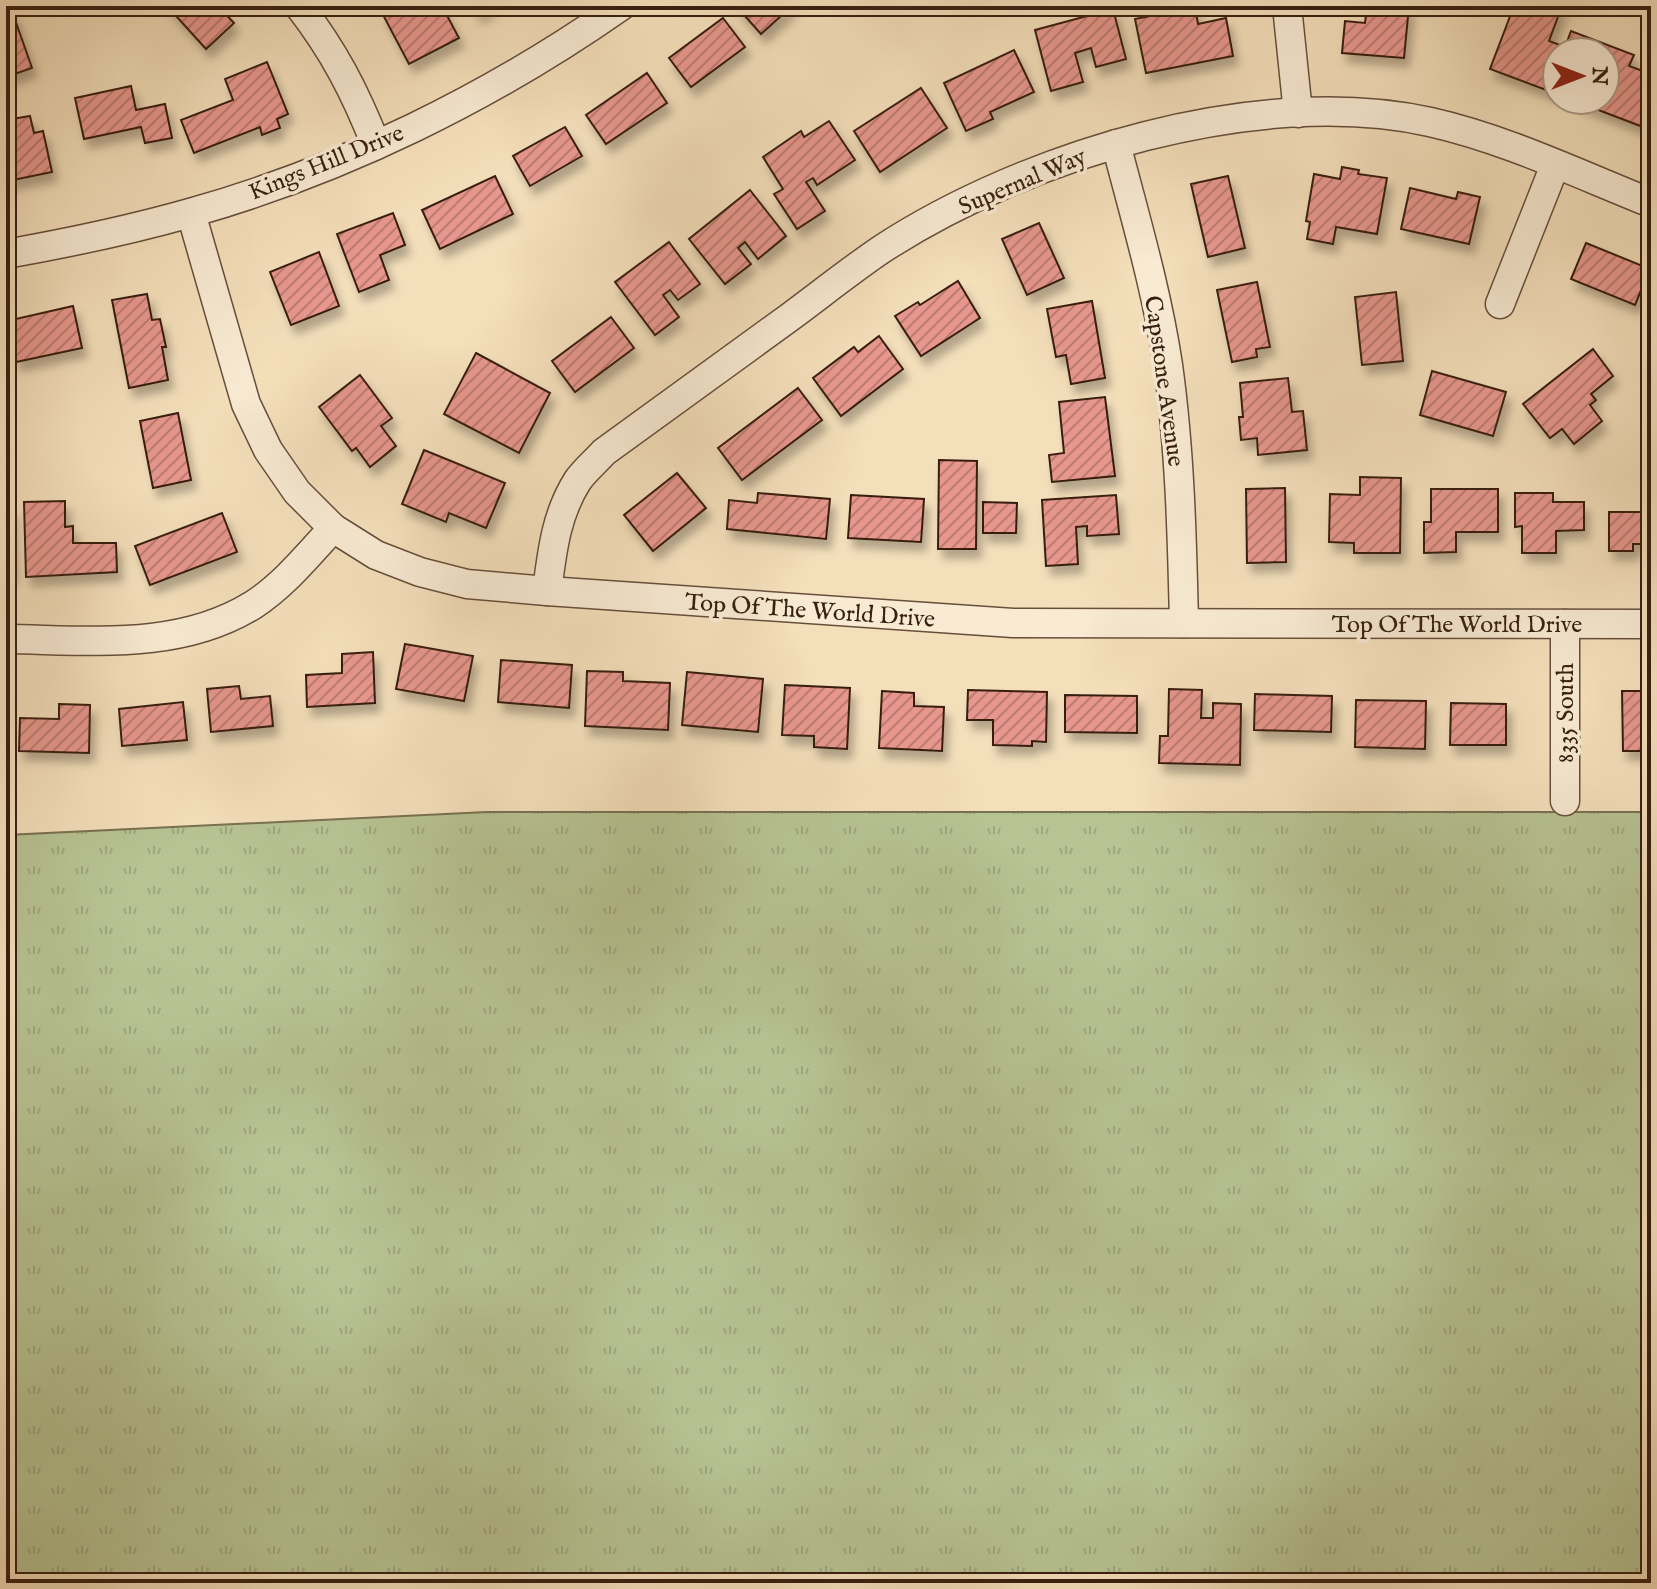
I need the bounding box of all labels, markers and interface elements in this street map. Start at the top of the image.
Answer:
north arrow [1541,36,1621,116]
text: N [1585,65,1613,86]
street label: Kings Hill Drive [244,118,409,209]
street label: Supernal Way [954,141,1091,223]
street label: Capstone Avenue [1136,294,1191,469]
street label: Top Of The World Drive [684,587,936,636]
street label: Top Of The World Drive [1332,610,1582,641]
street label: 8335 South [1551,663,1582,763]

